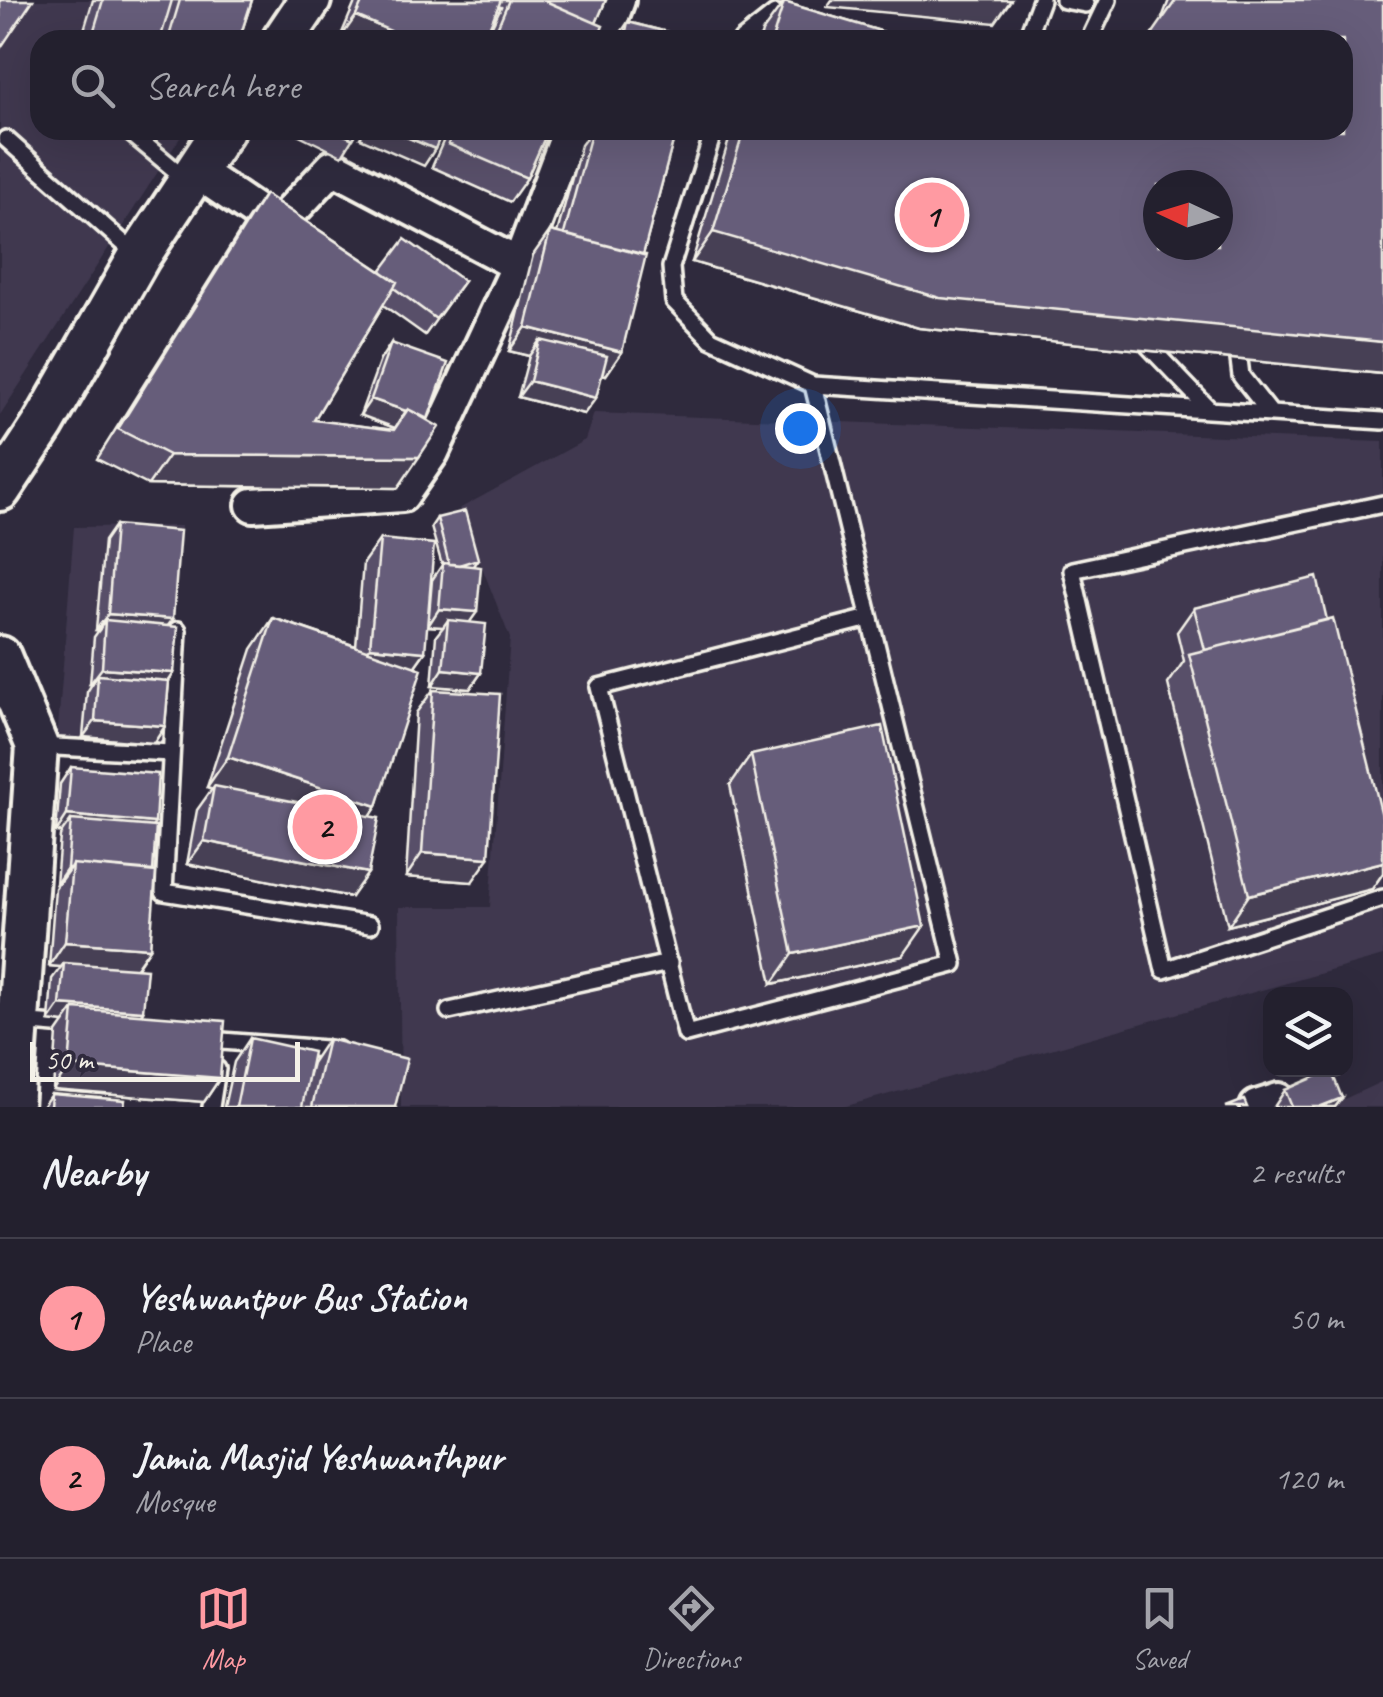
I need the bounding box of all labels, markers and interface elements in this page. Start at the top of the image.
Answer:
search box [30,30,1353,140]
icon: search [65,58,120,113]
text: Search here [145,62,300,109]
north arrow [1143,170,1233,260]
pin: 1 [900,178,964,252]
your location [775,403,826,454]
pin: 2 [292,790,358,864]
map controls [1263,987,1353,1077]
button: layers [1263,987,1353,1077]
scale bar [30,1037,300,1082]
text: 50 m [45,1042,93,1077]
text: Nearby [40,1146,146,1199]
text: 2 results [1249,1152,1343,1193]
text: Yeshwantpur Bus Station [135,1274,467,1321]
text: 1 [65,1298,80,1339]
text: 50 m [1289,1298,1343,1339]
text: Place [135,1321,191,1362]
text: Jamia Masjid Yeshwanthpur [135,1434,503,1481]
text: 2 [65,1458,80,1499]
text: 120 m [1274,1458,1343,1499]
text: Mosque [135,1481,215,1522]
tab: Map [196,1581,251,1676]
tab: Directions [643,1581,740,1676]
tab: Saved [1132,1581,1187,1676]

